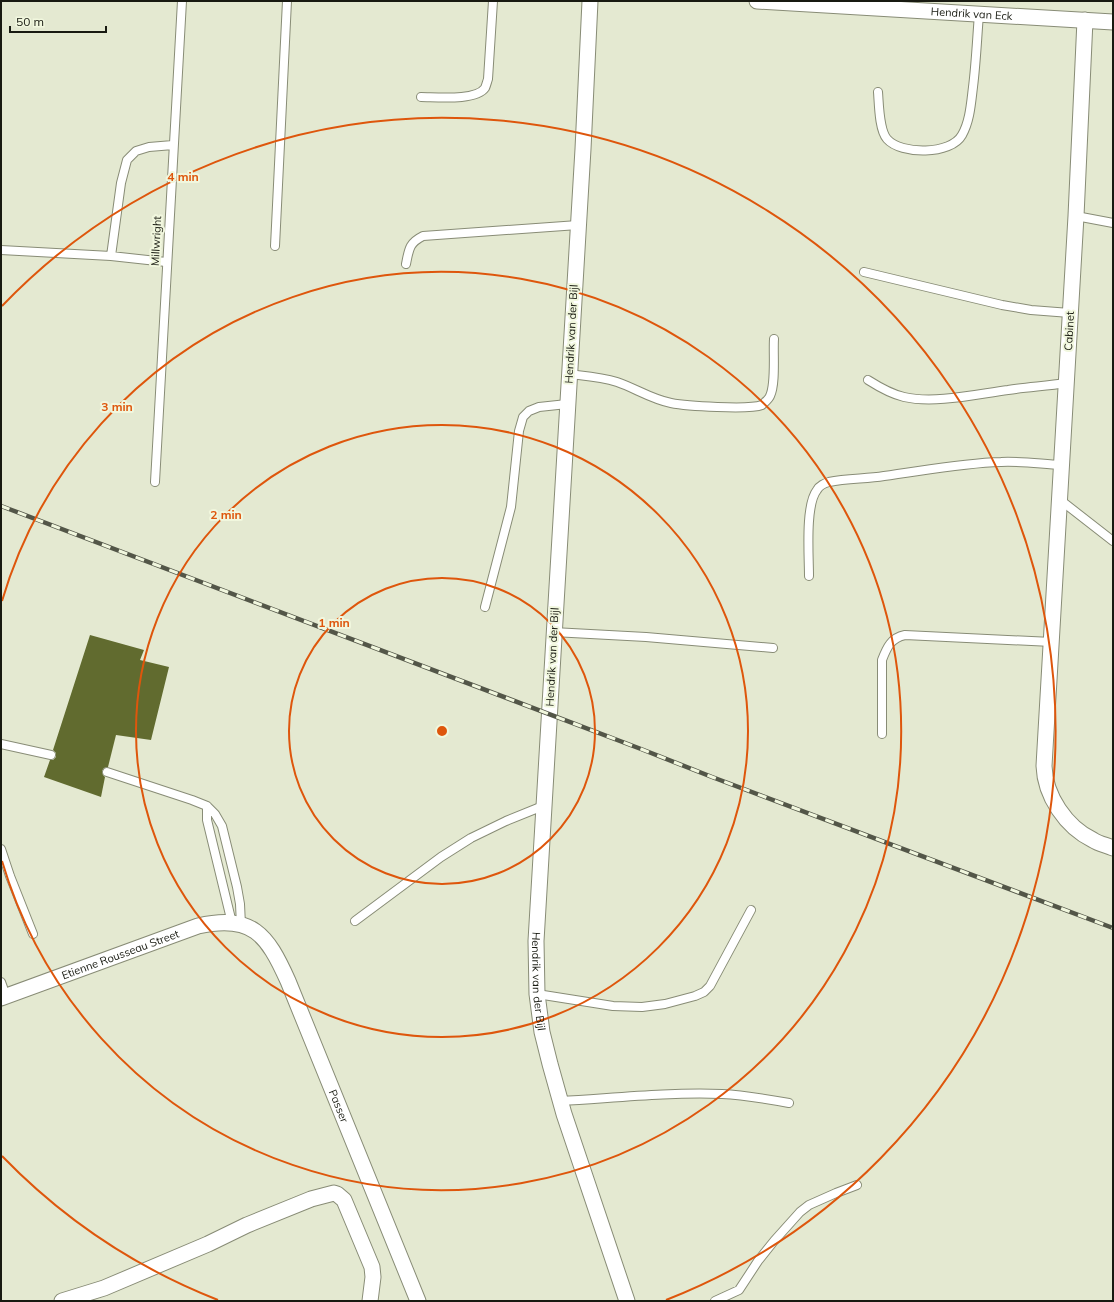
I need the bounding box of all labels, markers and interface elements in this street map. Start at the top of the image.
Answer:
street label: Hendrik van Eck [930,4,1013,23]
scale bar [10,8,106,34]
text: 50 m [16,14,44,29]
text: 4 min [167,169,199,184]
street label: Millwright [148,215,164,267]
street label: Hendrik van der Bijl [561,284,581,384]
street label: Cabinet [1061,311,1077,351]
text: 3 min [101,399,133,414]
text: 2 min [210,507,242,522]
street label: Hendrik van der Bijl [542,607,562,707]
text: 1 min [318,615,350,630]
centre of rings [435,724,449,738]
street label: Etienne Rousseau Street [60,926,181,982]
street label: Hendrik van der Bijl [529,931,549,1032]
street label: Passer [326,1087,352,1125]

